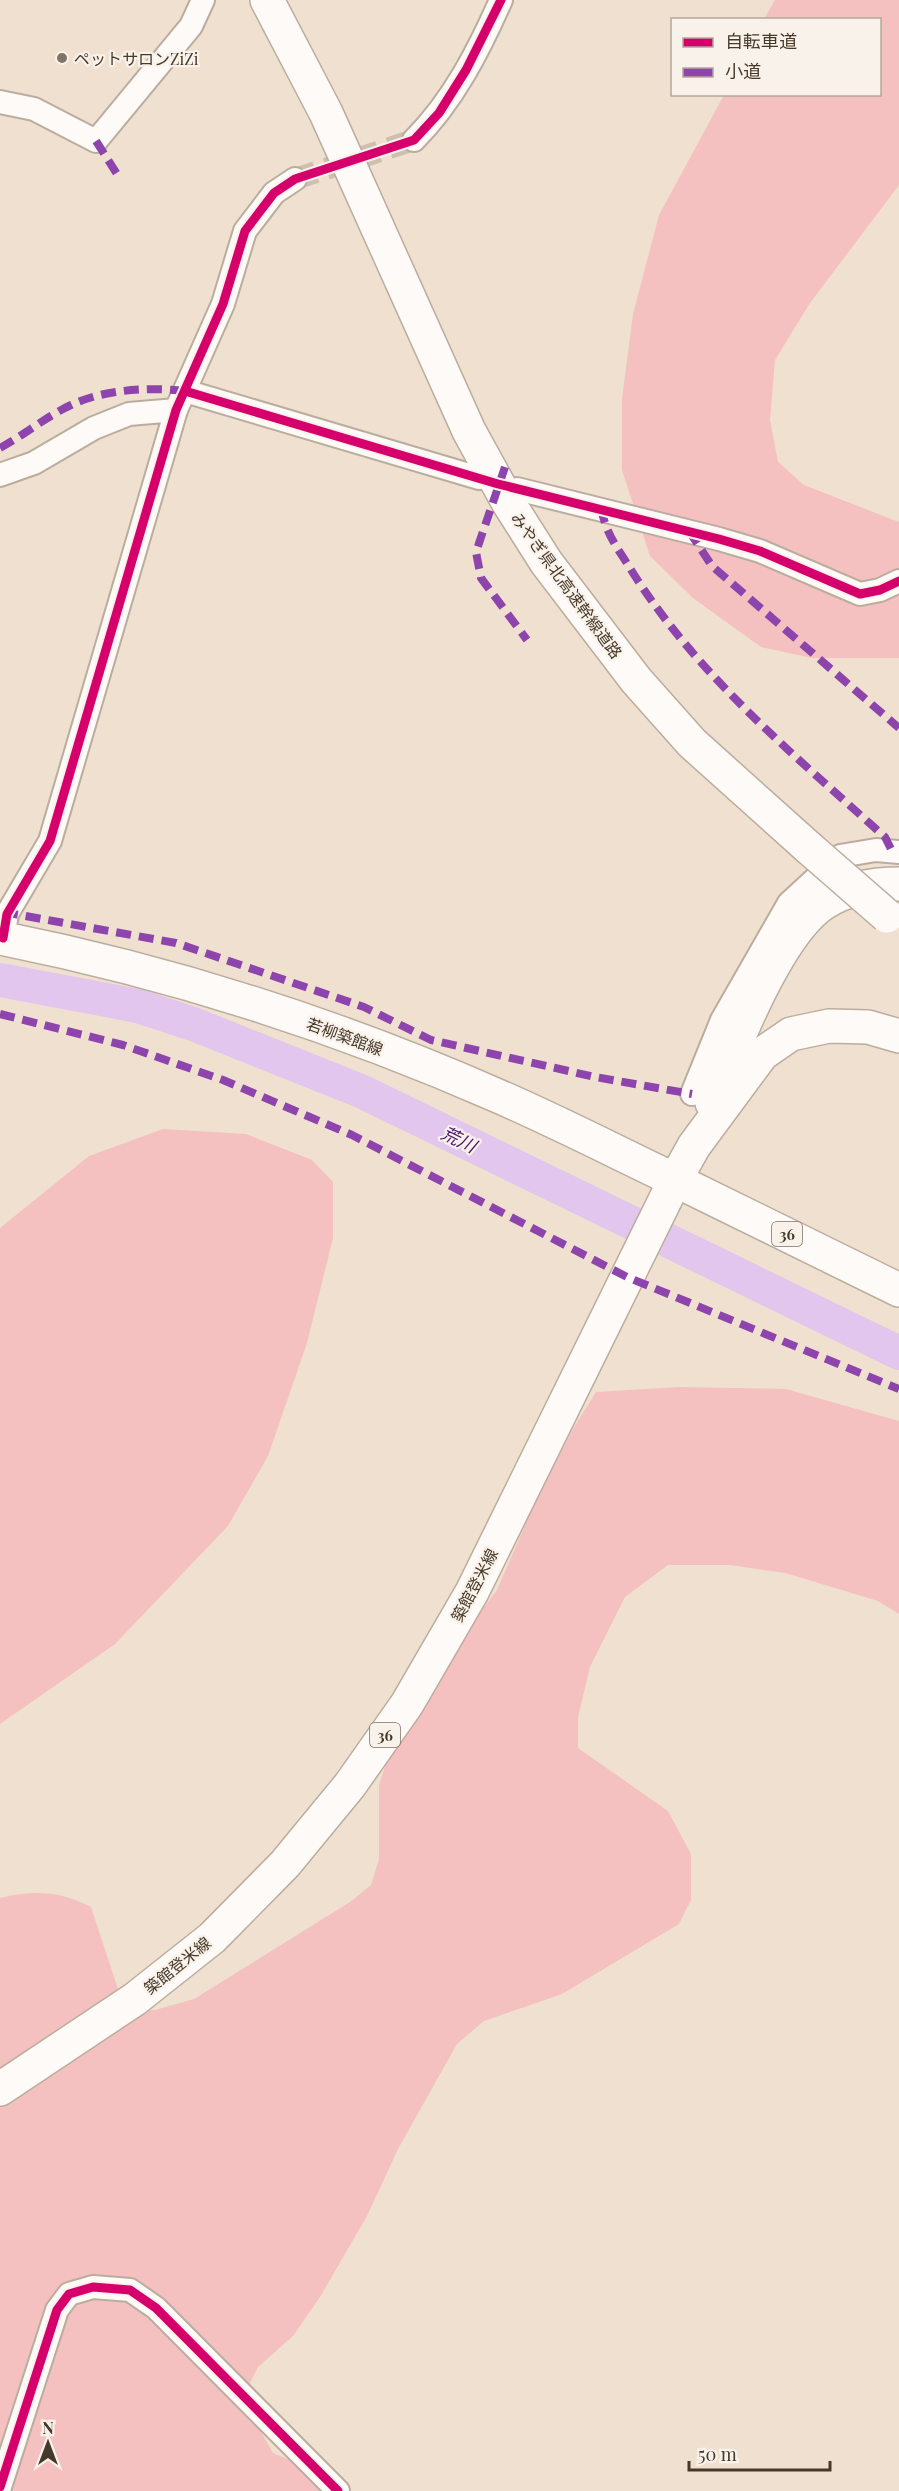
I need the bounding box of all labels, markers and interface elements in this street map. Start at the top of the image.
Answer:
legend [671,18,881,96]
text: 自転車道 [725,29,797,53]
place label: ペットサロンZiZi [74,48,199,69]
marker: ペットサロンZiZi [55,51,69,65]
text: 小道 [725,59,761,83]
street label: みやぎ県北高速幹線道路 [507,508,627,662]
street label: 若柳築館線 [304,1012,386,1060]
water label: 荒川 [438,1120,482,1159]
road number: 36 [772,1222,802,1246]
street label: 築館登米線 [446,1545,502,1625]
road number: 36 [370,1723,400,1747]
street label: 築館登米線 [139,1932,215,1998]
north arrow [18,2413,78,2473]
text: N [42,2417,54,2438]
scale bar [689,2434,830,2472]
text: 50 m [698,2442,737,2466]

